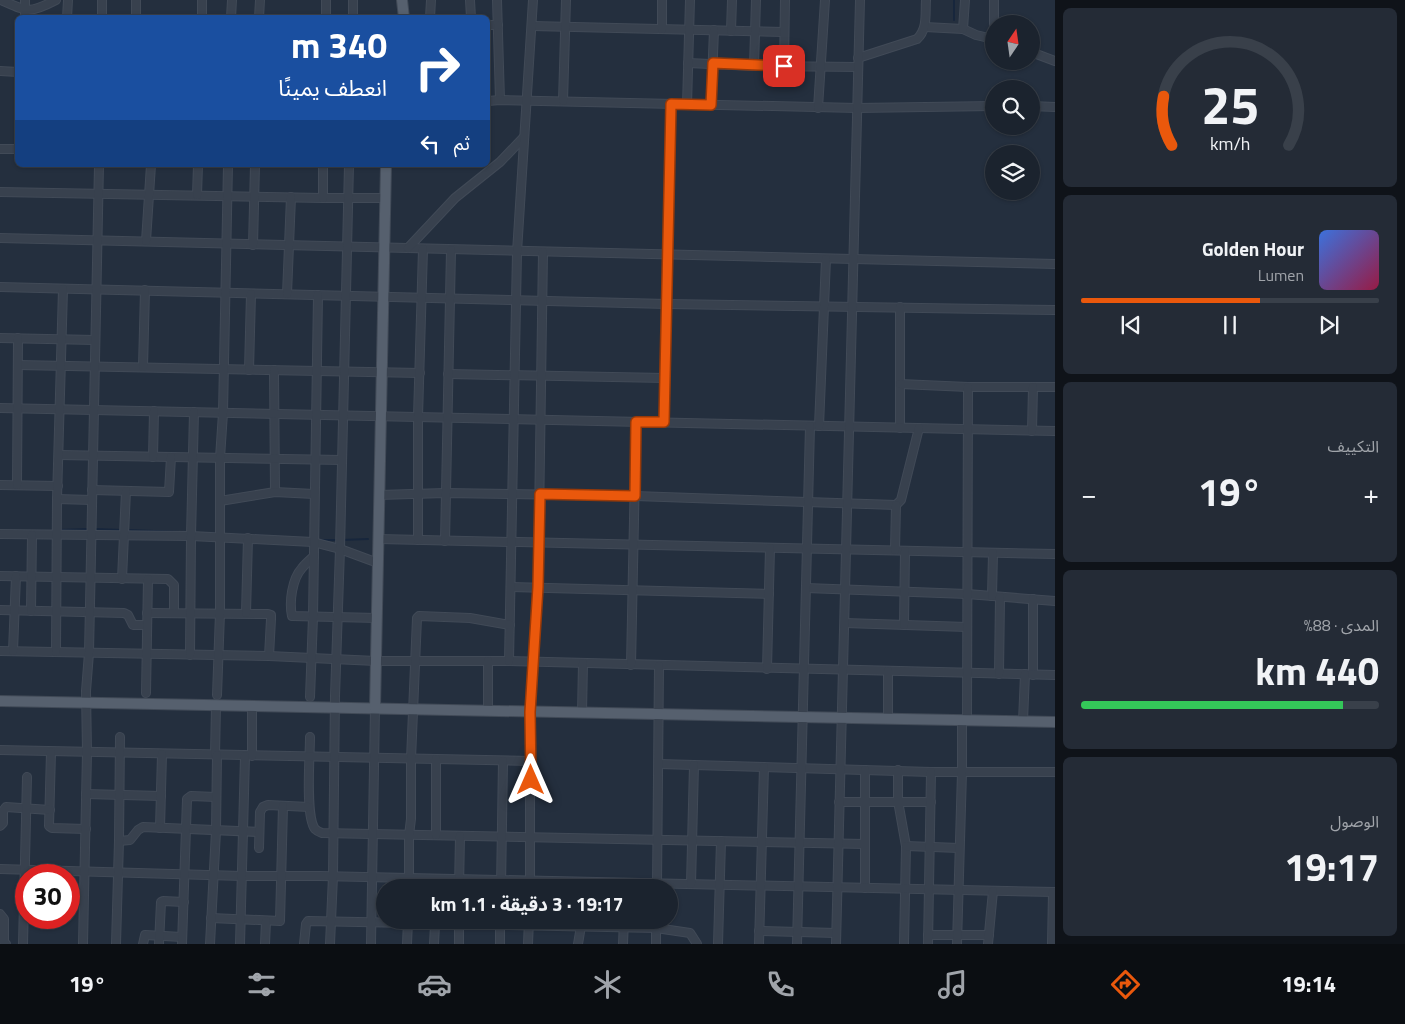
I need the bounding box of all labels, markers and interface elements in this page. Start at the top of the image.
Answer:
north arrow [985,15,1040,70]
map controls [985,15,1040,200]
text: 340 m [291,18,387,72]
icon: right [405,35,470,100]
pin [763,45,805,87]
icon: arrive [770,52,798,80]
text: 25 [1201,65,1259,144]
text: انعطف يمينًا [278,71,387,105]
button: search [985,80,1040,135]
text: ثم [454,128,470,157]
icon: left [416,130,444,158]
text: km/h [1210,130,1250,157]
button: layers [985,145,1040,200]
text: Golden Hour [1202,234,1304,263]
text: Lumen [1258,263,1304,287]
icon: previous [1117,311,1145,339]
icon: pause [1216,311,1244,339]
icon: next [1315,311,1343,339]
text: التكييف [1327,434,1379,458]
text: 19° [1198,463,1262,521]
text: − [1081,472,1097,515]
text: + [1363,472,1379,515]
text: المدى · 88% [1304,613,1379,637]
text: 440 km [1255,642,1379,700]
position arrow [504,753,556,805]
text: الوصول [1330,809,1379,833]
text: 19:17 [1284,838,1379,896]
speed limit sign: 30 [15,864,80,929]
text: 19:17 · 3 دقيقة · 1.1 km [431,889,623,918]
text: 19° [69,967,106,1001]
icon: filters [244,967,279,1002]
icon: car [417,967,452,1002]
icon: climate [590,967,625,1002]
icon: phone [763,967,798,1002]
icon: music [935,967,970,1002]
icon: directions [1108,967,1143,1002]
text: 19:14 [1281,967,1336,1001]

